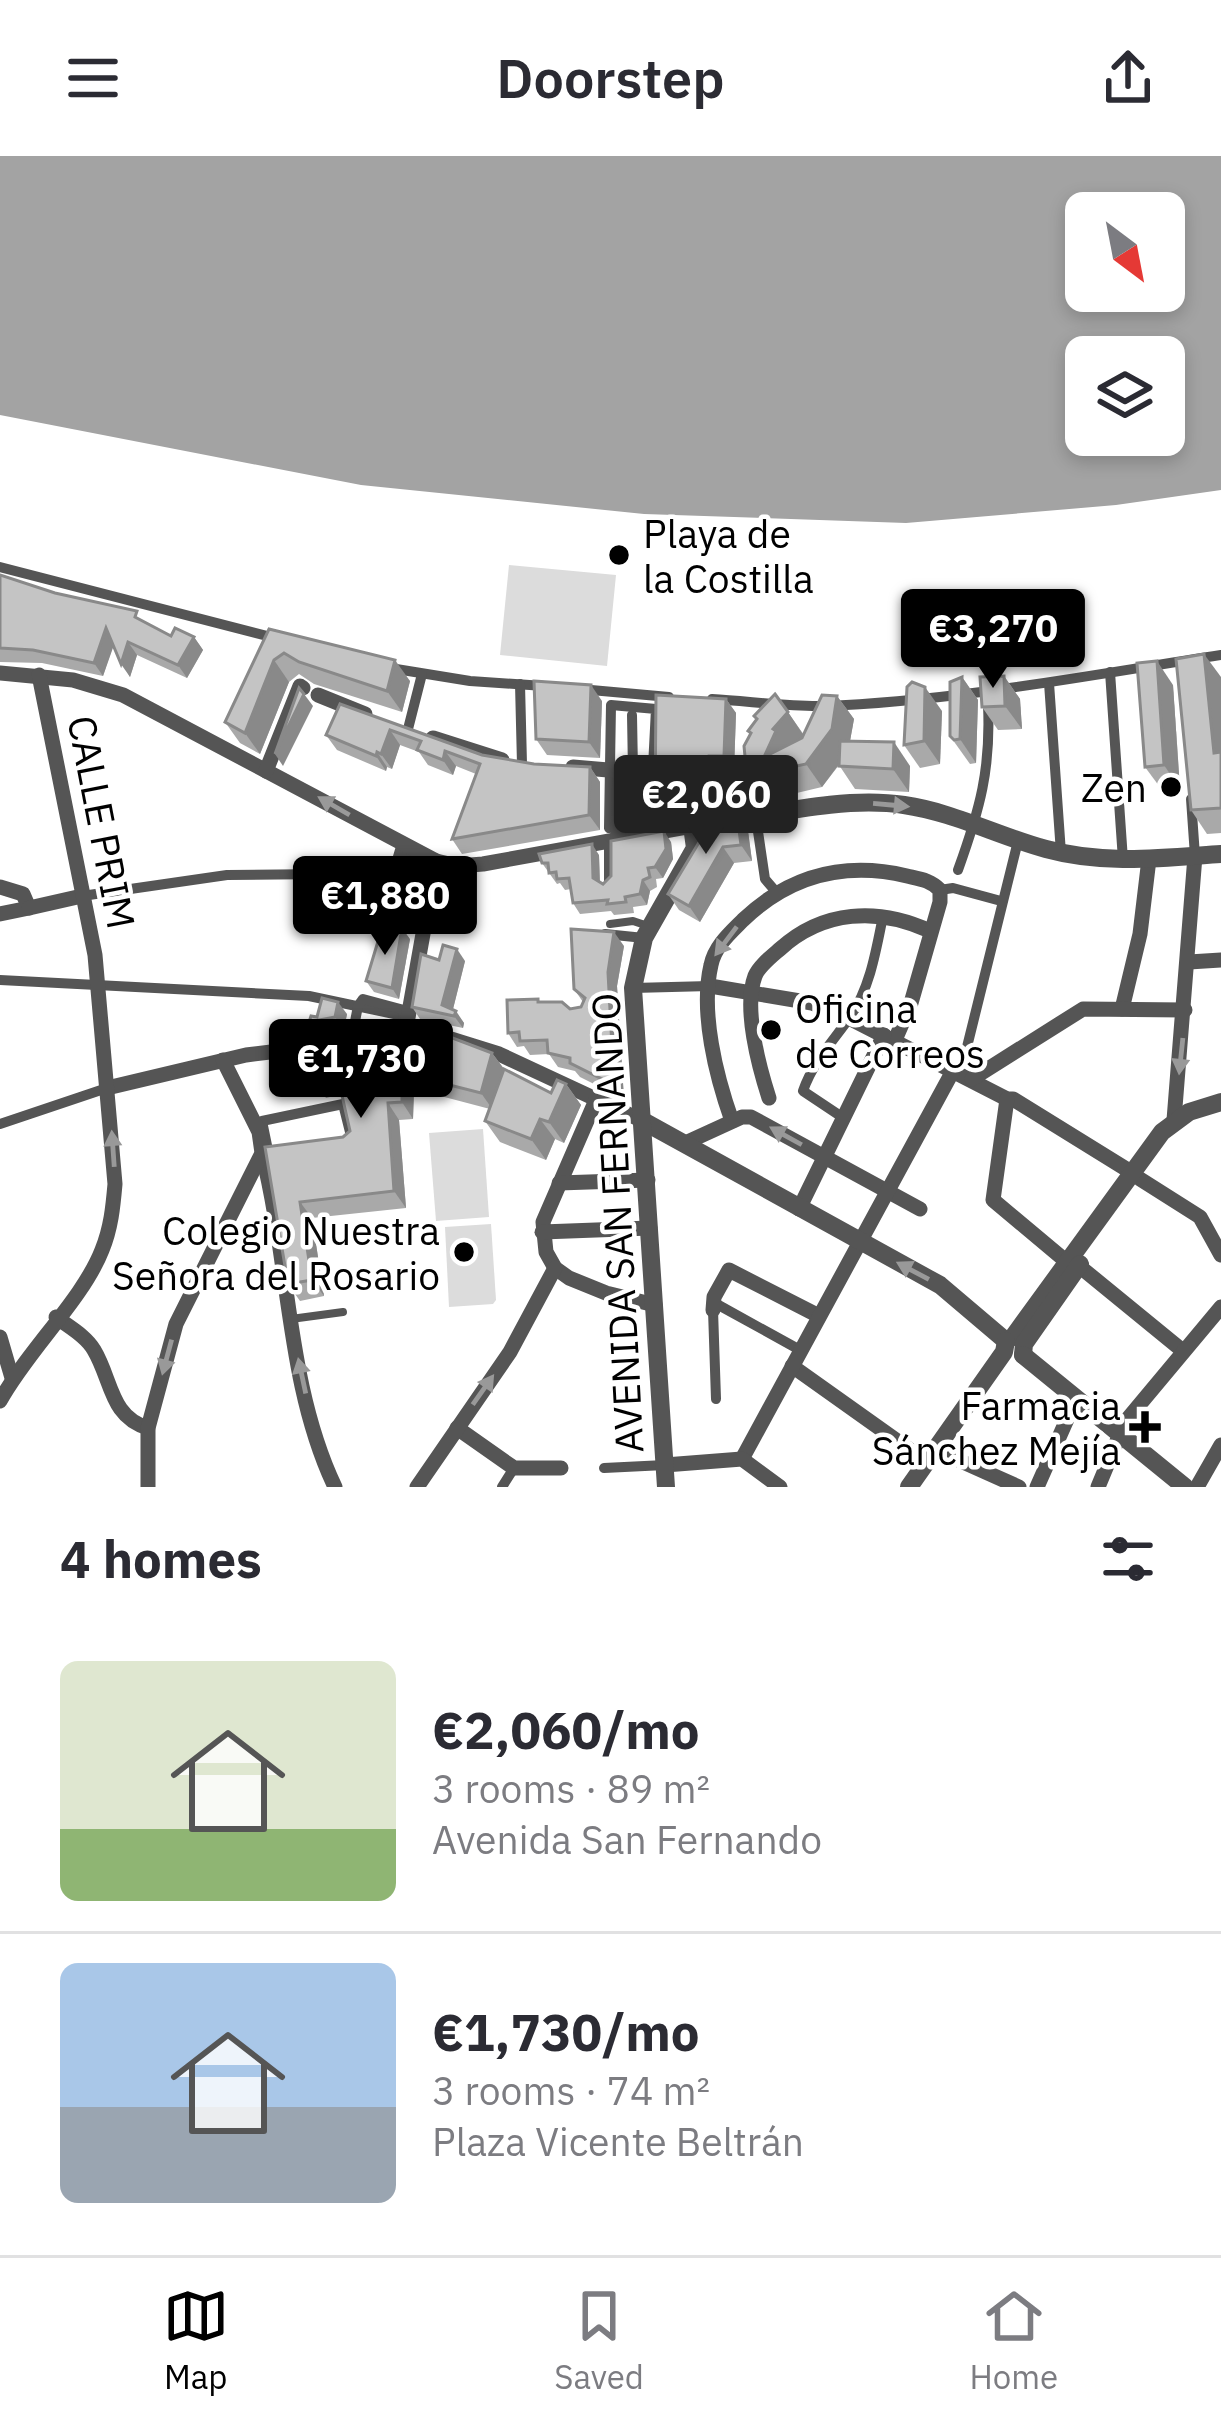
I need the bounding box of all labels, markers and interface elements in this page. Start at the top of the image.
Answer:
text: Doorstep [496,43,725,113]
icon: menu [60,45,126,111]
icon: share [1095,45,1161,111]
north arrow [1065,192,1185,312]
map controls [1065,192,1185,456]
button: layers [1065,336,1185,456]
place label: Playa de la Costilla [643,508,814,604]
marker: Playa de la Costilla [606,542,632,568]
pin: €3,270 [895,589,1091,691]
text: €3,270 [928,602,1058,653]
street label: CALLE PRIM [56,711,148,933]
pin: €2,060 [608,755,804,857]
place label: Zen [1081,762,1147,813]
text: €2,060 [641,768,771,819]
marker: Zen [1158,774,1184,800]
one-way arrow [873,795,910,814]
one-way arrow [317,797,351,818]
pin: €1,880 [287,856,483,958]
text: €1,880 [320,869,450,920]
one-way arrow [714,925,739,956]
place label: Oficina de Correos [795,983,985,1079]
street label: AVENIDA SAN FERNANDO [579,992,655,1454]
marker: Oficina de Correos [758,1017,784,1043]
pin: €1,730 [263,1019,459,1121]
text: €1,730 [296,1032,426,1083]
one-way arrow [1171,1038,1190,1075]
one-way arrow [768,1126,803,1147]
one-way arrow [104,1130,123,1167]
place label: Colegio Nuestra Señora del Rosario [112,1205,440,1301]
marker: Colegio Nuestra Señora del Rosario [451,1239,477,1265]
one-way arrow [895,1261,930,1282]
one-way arrow [157,1339,176,1376]
one-way arrow [292,1356,311,1394]
one-way arrow [471,1374,494,1407]
place label: Farmacia Sánchez Mejía [872,1380,1121,1476]
marker: Farmacia Sánchez Mejía [1132,1414,1158,1440]
text: 4 homes [60,1526,262,1592]
icon: filters [1095,1526,1161,1592]
text: €2,060/mo [432,1697,700,1763]
icon: home [156,1709,300,1853]
text: 3 rooms · 89 m² [432,1763,710,1814]
text: Avenida San Fernando [432,1814,822,1865]
text: €1,730/mo [432,1999,700,2065]
icon: home [156,2011,300,2155]
text: 3 rooms · 74 m² [432,2065,710,2116]
text: Plaza Vicente Beltrán [432,2116,804,2167]
tab: Map [163,2283,229,2398]
tab: Saved [554,2283,644,2398]
tab: Home [969,2283,1058,2398]

